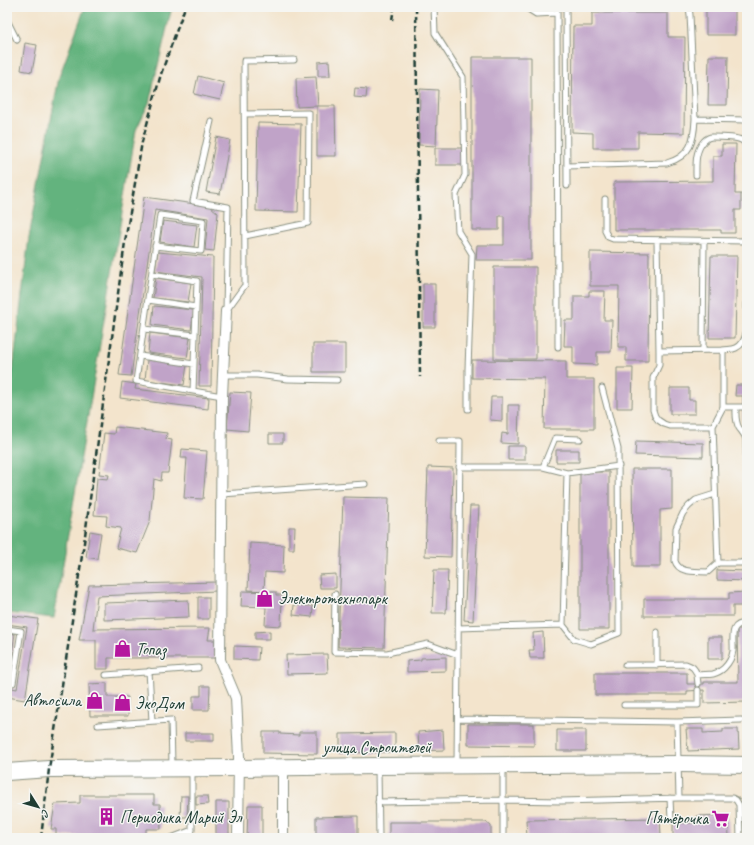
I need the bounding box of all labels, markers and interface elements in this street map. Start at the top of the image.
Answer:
shop icon: Электротехнопарк [255,588,275,608]
place label: Электротехнопарк [278,588,388,609]
shop icon: Топаз [113,639,133,659]
place label: Топаз [136,639,168,661]
place label: Автосила [24,690,83,711]
shop icon: Автосила [84,690,104,710]
shop icon: ЭкоДом [112,693,132,713]
place label: ЭкоДом [135,693,185,714]
street label: улица Строителей [322,737,432,758]
north arrow [18,787,58,827]
text: С [38,807,53,821]
building icon: Периодика Марий Эл [97,807,117,827]
place label: Периодика Марий Эл [120,807,243,828]
place label: Пятёрочка [646,808,709,829]
supermarket icon: Пятёрочка [711,808,731,828]

